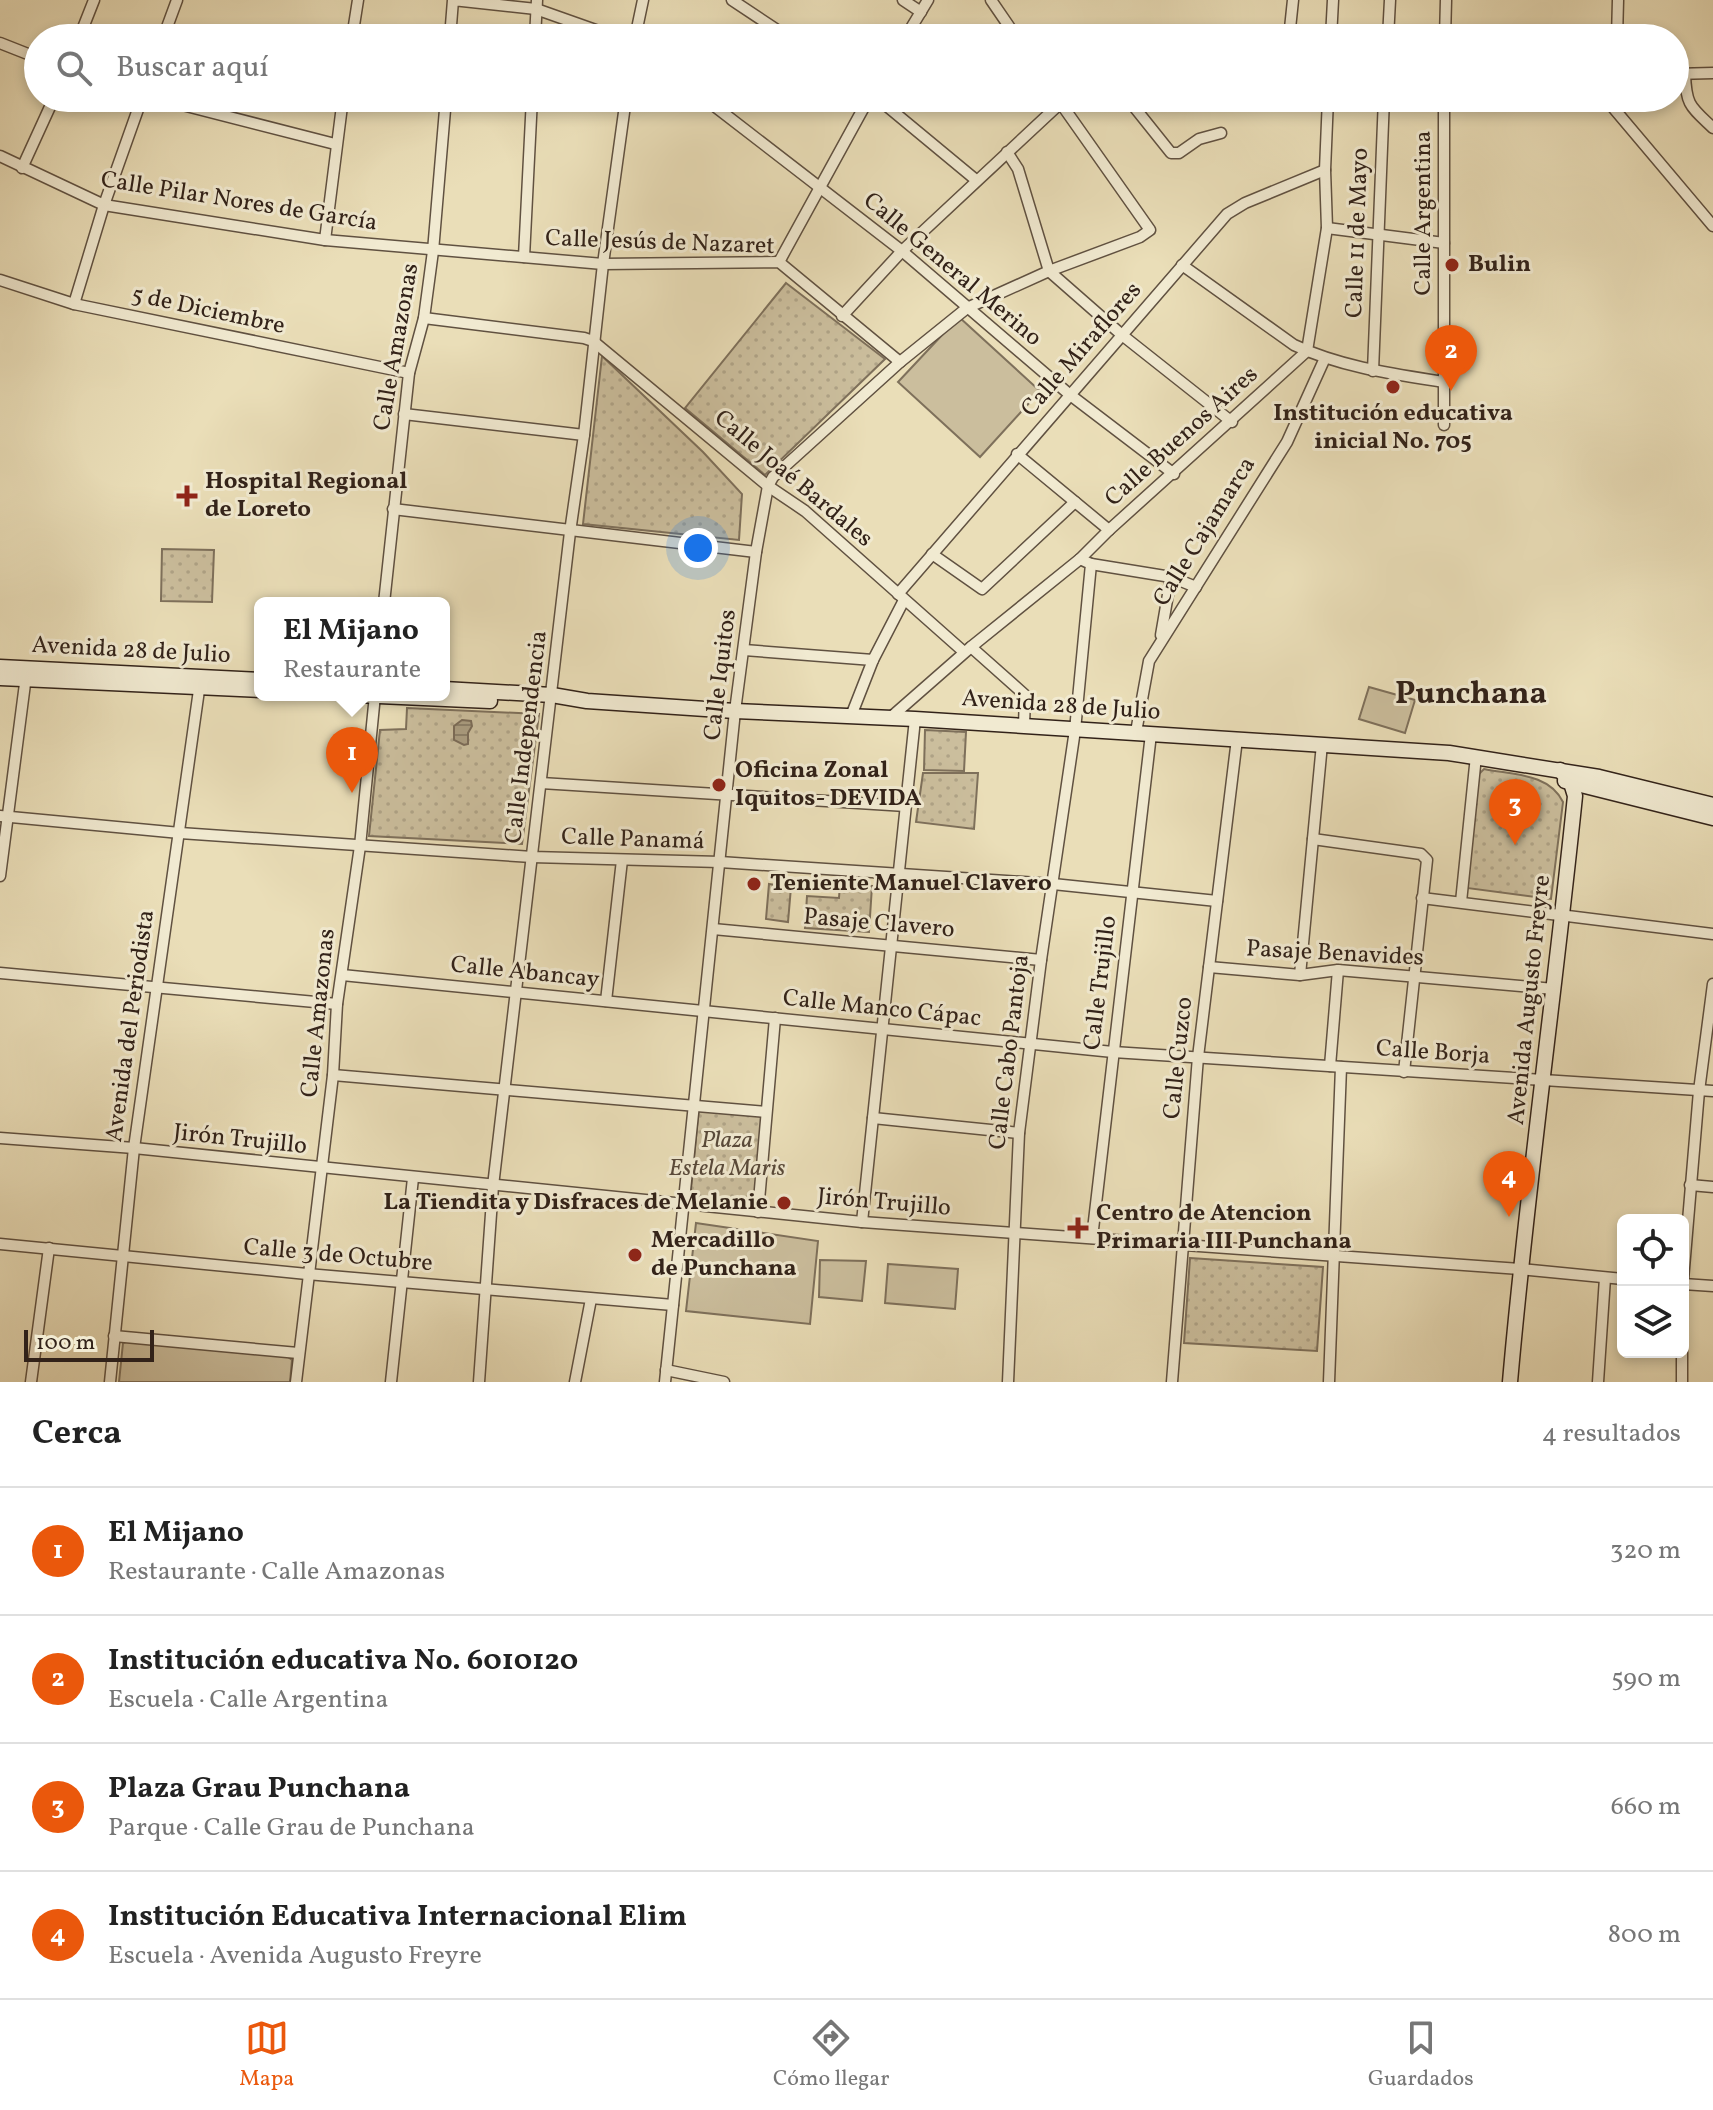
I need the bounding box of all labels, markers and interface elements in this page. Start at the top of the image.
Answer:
search box [24,24,1689,112]
icon: search [52,46,96,90]
text: Buscar aquí [116,47,269,89]
street label: Calle Argentina [1407,131,1441,296]
street label: Calle 11 de Mayo [1338,147,1378,319]
street label: Calle Pilar Nores de García [98,163,380,241]
street label: Calle General Merino [855,185,1049,355]
street label: Calle Jesús de Nazaret [545,222,775,264]
place label: Bulin [1468,248,1531,282]
marker: Bulin [1443,256,1461,274]
street label: Calle Amazonas [366,261,428,433]
street label: Calle Miraflores [1014,275,1150,425]
street label: 5 de Diciembre [128,278,288,344]
pin: 2 [1425,325,1477,391]
street label: Calle Buenos Aires [1098,359,1266,515]
marker: Institución educativa inicial No. 705 [1384,378,1402,396]
place label: Institución educativa inicial No. 705 [1273,397,1513,459]
street label: Calle Joaé Bardales [706,402,880,556]
street label: Calle Cajamarca [1145,451,1265,613]
place label: Hospital Regional de Loreto [205,465,407,527]
marker: Hospital Regional de Loreto [176,485,198,507]
your location [678,528,718,568]
popup [254,597,450,701]
street label: Calle Iquitos [696,608,746,742]
text: El Mijano [283,610,419,652]
street label: Calle Independencia [497,628,557,846]
street label: Avenida 28 de Julio [31,629,231,673]
text: Restaurante [283,652,421,688]
district label: Punchana [1395,673,1547,717]
street label: Avenida 28 de Julio [960,682,1162,730]
pin: 1 [326,727,378,793]
place label: Oficina Zonal Iquitos- DEVIDA [735,754,922,816]
marker: Oficina Zonal Iquitos- DEVIDA [710,776,728,794]
pin: 3 [1489,779,1541,845]
street label: Calle Panamá [561,821,705,859]
place label: Teniente Manuel Clavero [770,867,1052,901]
street label: Avenida Augusto Freyre [1500,873,1560,1127]
marker: Teniente Manuel Clavero [745,875,763,893]
street label: Pasaje Clavero [802,900,956,948]
street label: Avenida del Periodista [98,908,164,1144]
street label: Calle Trujillo [1076,914,1126,1052]
street label: Calle Amazonas [293,927,345,1099]
street label: Pasaje Benavides [1245,932,1425,976]
street label: Calle Abancay [449,948,601,998]
street label: Calle Cabo Pantoja [981,952,1039,1152]
street label: Calle Manco Cápac [781,982,983,1036]
street label: Calle Cuzco [1156,995,1202,1121]
street label: Calle Borja [1375,1032,1491,1074]
street label: Jirón Trujillo [172,1116,308,1164]
park label: Plaza Estela Maris [669,1124,786,1186]
pin: 4 [1483,1151,1535,1217]
street label: Jirón Trujillo [816,1180,952,1226]
place label: La Tiendita y Disfraces de Melanie [383,1186,768,1220]
marker: La Tiendita y Disfraces de Melanie [775,1194,793,1212]
place label: Centro de Atencion Primaria III Punchana [1096,1197,1352,1259]
map controls [1617,1214,1689,1358]
button: locate [1617,1214,1689,1286]
marker: Centro de Atencion Primaria III Punchana [1067,1217,1089,1239]
place label: Mercadillo de Punchana [651,1224,797,1286]
street label: Calle 3 de Octubre [242,1231,434,1281]
marker: Mercadillo de Punchana [626,1246,644,1264]
button: layers [1617,1286,1689,1358]
scale bar [24,1326,154,1362]
text: 100 m [36,1328,95,1359]
text: Cerca [32,1411,122,1458]
text: 4 resultados [1542,1416,1681,1452]
text: El Mijano [108,1512,244,1554]
text: 1 [53,1533,63,1569]
text: 320 m [1610,1533,1681,1569]
text: Restaurante · Calle Amazonas [108,1554,445,1590]
text: Institución educativa No. 6010120 [108,1640,578,1682]
text: 2 [51,1661,65,1697]
text: 590 m [1611,1661,1681,1697]
text: Escuela · Calle Argentina [108,1682,388,1718]
text: Plaza Grau Punchana [108,1768,410,1810]
text: 3 [51,1789,65,1825]
text: 660 m [1611,1789,1681,1825]
text: Parque · Calle Grau de Punchana [108,1810,475,1846]
text: Institución Educativa Internacional Elim [108,1896,687,1938]
text: 4 [50,1917,66,1953]
text: 800 m [1608,1917,1681,1953]
text: Escuela · Avenida Augusto Freyre [108,1938,482,1974]
tab: Mapa [239,2016,294,2095]
tab: Cómo llegar [773,2016,890,2095]
tab: Guardados [1368,2016,1474,2095]

